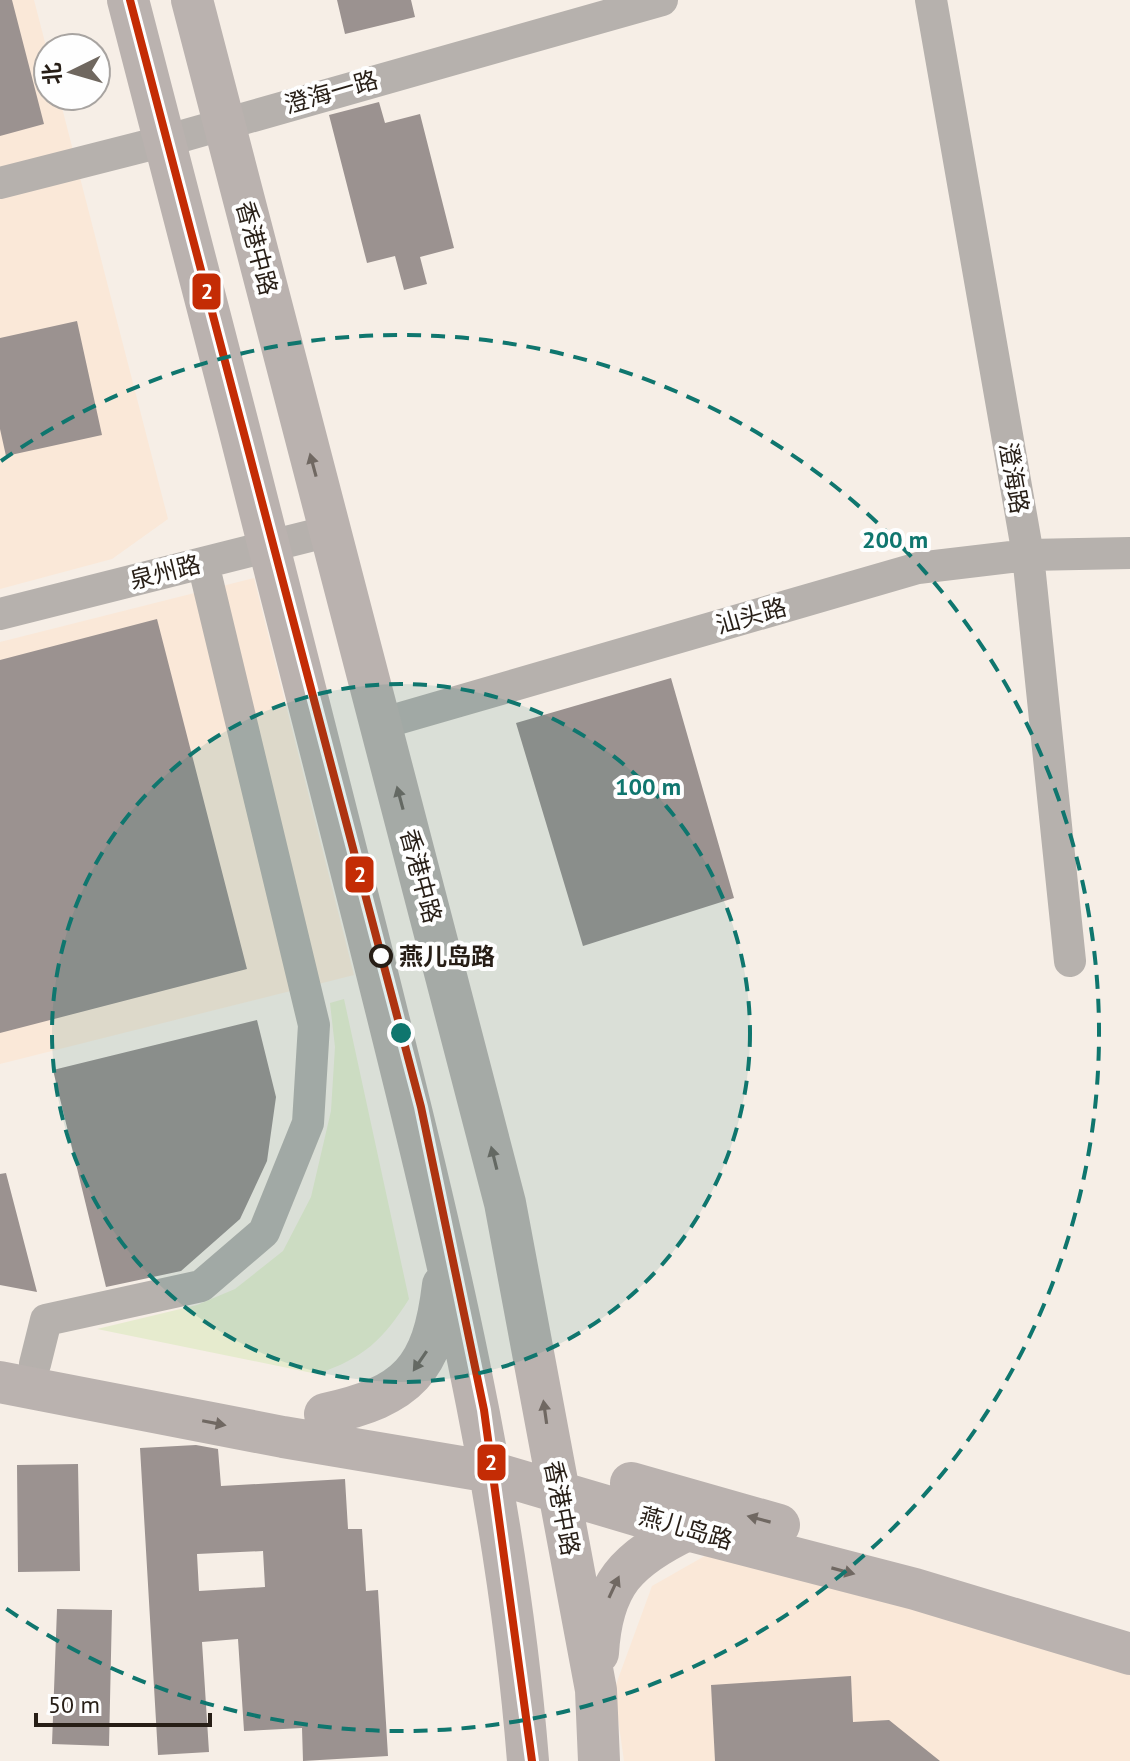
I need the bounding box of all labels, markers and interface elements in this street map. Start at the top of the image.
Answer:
north arrow [32,32,112,112]
text: 北 [37,62,67,86]
street label: 澄海一路 [281,64,381,120]
street label: 香港中路 [230,198,284,298]
line badge: 2 [191,272,222,311]
text: 2 [201,277,213,305]
street label: 澄海路 [992,440,1036,516]
one-way arrow [307,452,319,477]
text: 200 m [862,524,928,555]
street label: 泉州路 [126,548,204,596]
street label: 汕头路 [712,591,790,641]
text: 100 m [615,771,681,802]
one-way arrow [393,785,405,810]
street label: 香港中路 [394,826,448,926]
line badge: 2 [344,855,375,894]
text: 2 [354,860,366,888]
place label: 燕儿岛路 [399,941,495,972]
marker: 燕儿岛路 [370,945,392,967]
centre of rings [387,1019,415,1047]
one-way arrow [487,1145,499,1170]
one-way arrow [413,1350,428,1371]
one-way arrow [538,1400,551,1425]
one-way arrow [202,1418,227,1430]
line badge: 2 [476,1443,507,1482]
text: 2 [485,1448,497,1476]
street label: 香港中路 [538,1458,586,1558]
street label: 燕儿岛路 [636,1500,736,1556]
one-way arrow [747,1512,771,1525]
one-way arrow [831,1565,856,1577]
one-way arrow [607,1576,621,1599]
scale bar [36,1677,210,1727]
text: 50 m [48,1689,100,1720]

